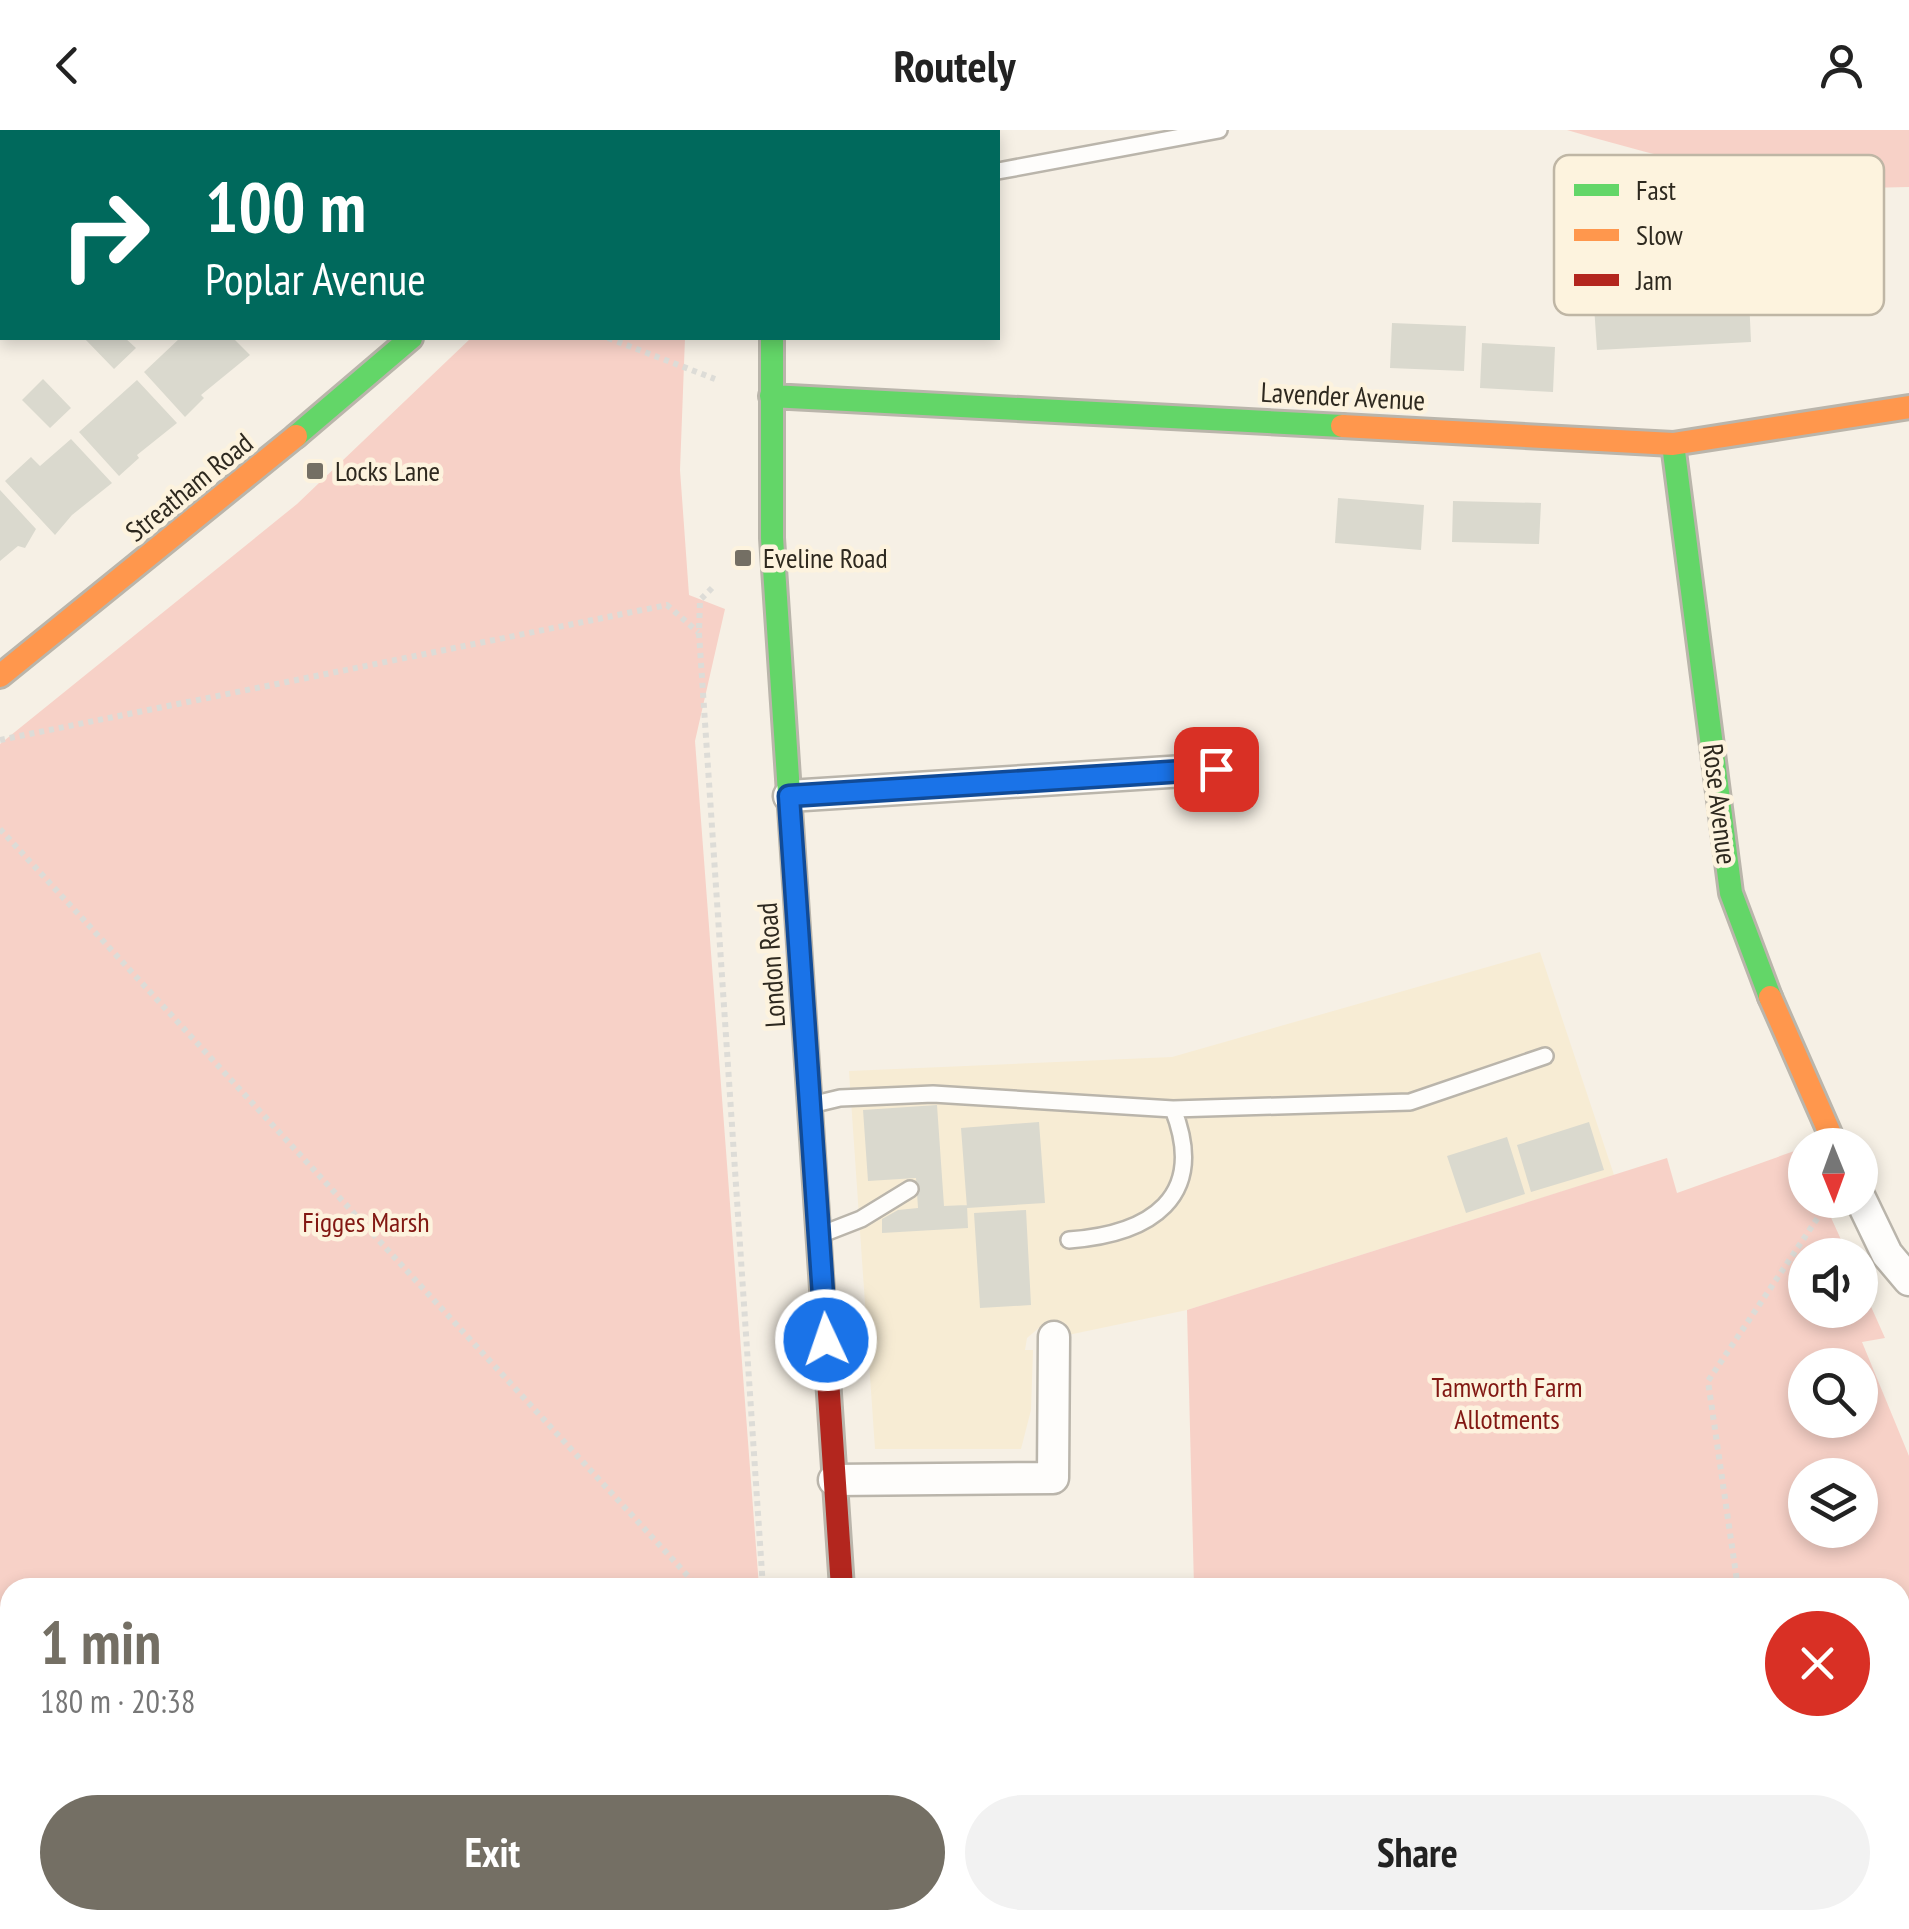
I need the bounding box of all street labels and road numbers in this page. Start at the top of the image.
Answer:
street label: Lavender Avenue [1260,373,1426,418]
street label: Streatham Road [117,424,260,549]
street label: Rose Avenue [1695,741,1746,866]
street label: London Road [748,901,793,1029]

